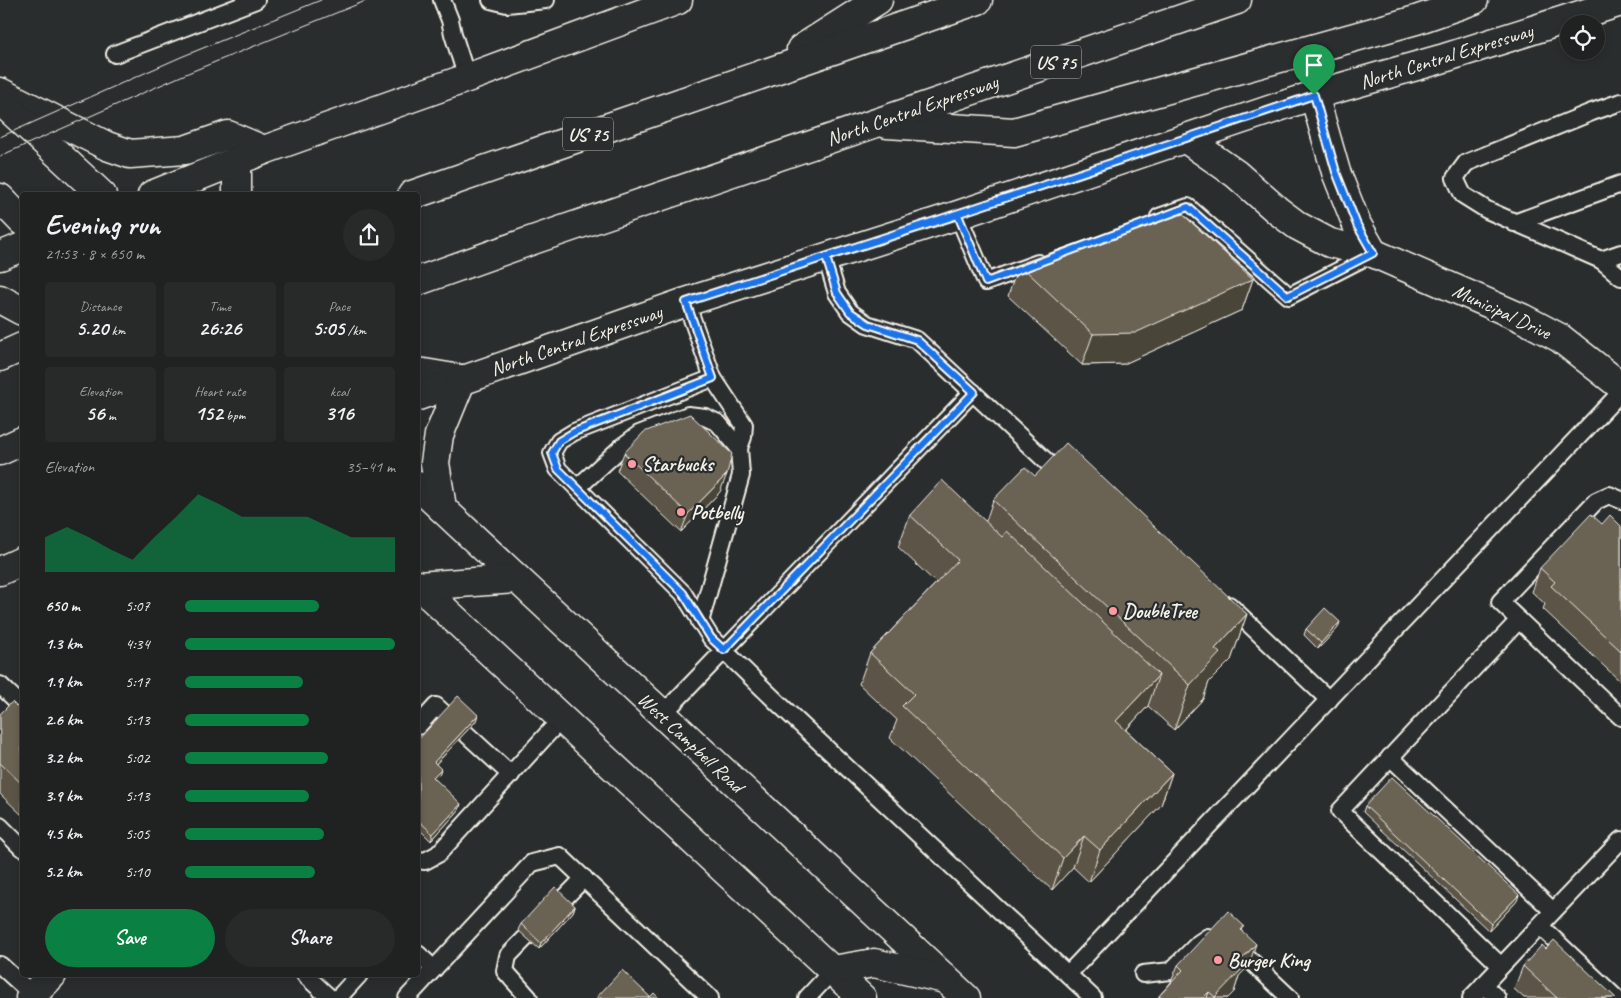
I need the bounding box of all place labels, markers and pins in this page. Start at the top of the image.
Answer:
pin [1293,44,1335,95]
place label: Starbucks [642,452,715,477]
marker: Starbucks [626,458,638,470]
place label: Potbelly [691,500,745,526]
marker: Potbelly [675,506,687,518]
place label: DoubleTree [1123,599,1198,624]
marker: DoubleTree [1107,605,1119,617]
place label: Burger King [1228,948,1311,973]
marker: Burger King [1212,954,1224,966]

